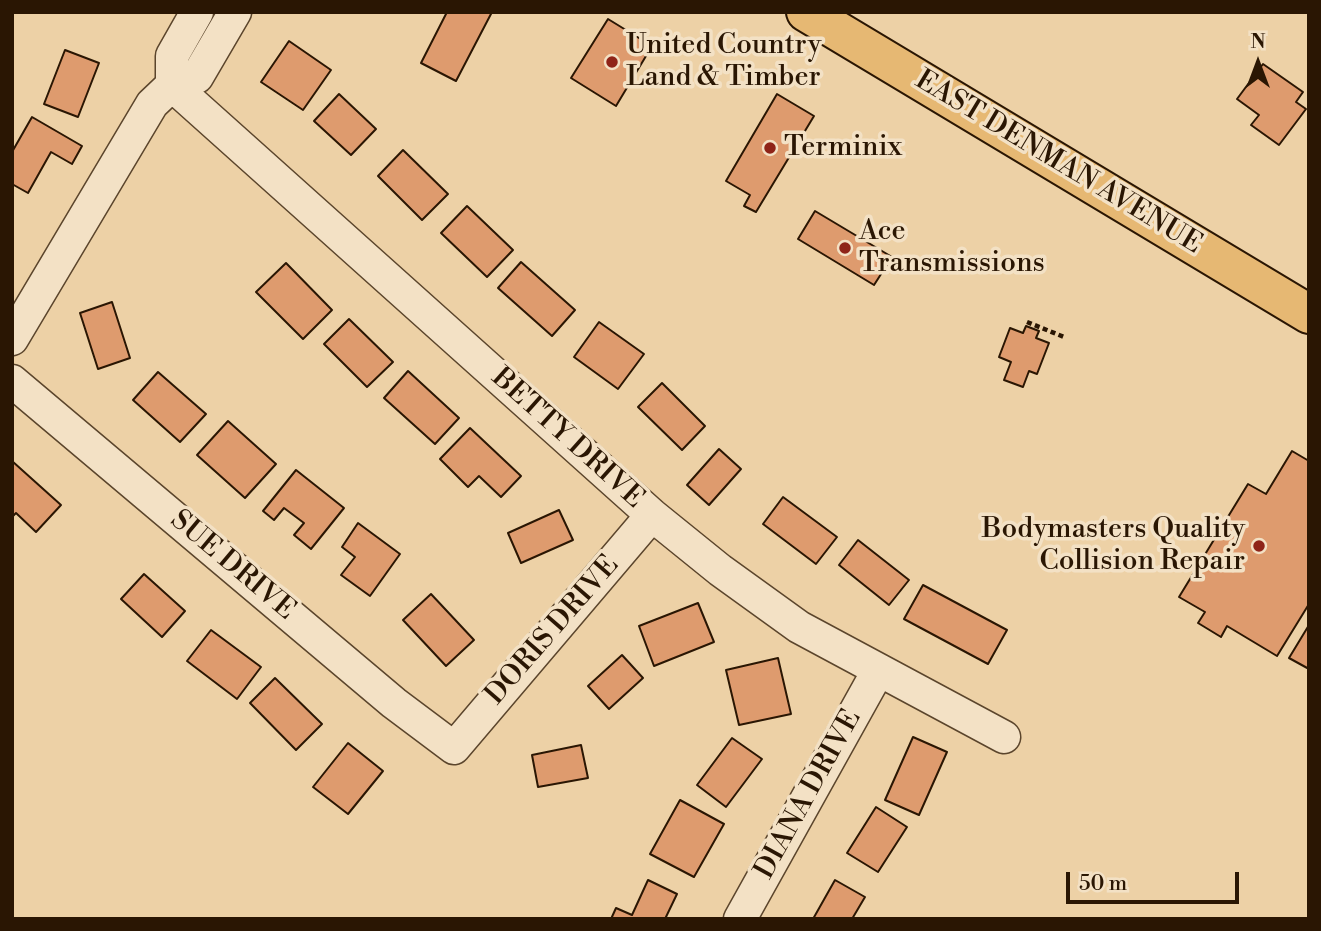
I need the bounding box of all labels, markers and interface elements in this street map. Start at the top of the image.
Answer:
north arrow [1223,28,1293,98]
place label: United Country Land & Timber [626,29,821,95]
text: N [1250,30,1266,54]
marker: United Country Land & Timber [604,54,620,70]
street label: EAST DENMAN AVENUE [909,64,1207,262]
place label: Terminix [784,131,902,165]
marker: Terminix [762,140,778,156]
place label: Ace Transmissions [859,215,1045,281]
marker: Ace Transmissions [837,240,853,256]
street label: BETTY DRIVE [484,362,650,516]
street label: SUE DRIVE [163,504,301,628]
place label: Bodymasters Quality Collision Repair [982,513,1245,579]
marker: Bodymasters Quality Collision Repair [1251,538,1267,554]
street label: DORIS DRIVE [479,550,627,712]
street label: DIANA DRIVE [749,704,869,886]
scale bar [1069,858,1242,902]
text: 50 m [1079,871,1127,897]

